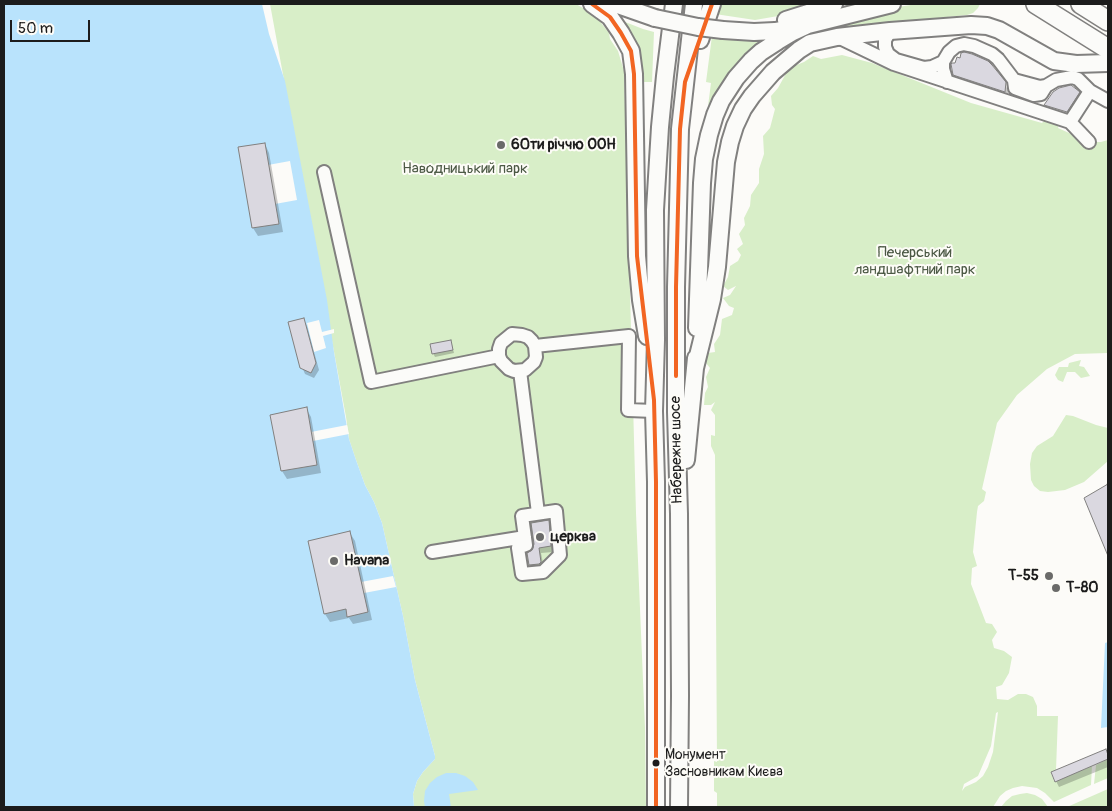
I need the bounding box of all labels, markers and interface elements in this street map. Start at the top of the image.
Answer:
scale bar [12,10,92,42]
text: 50 m [18,19,53,38]
place label: 60ти річчю ООН [511,136,616,154]
marker: 60ти річчю ООН [495,139,507,151]
park label: Наводницький парк [402,160,528,178]
park label: Печерський ландшафтний парк [854,244,976,279]
street label: Набережне шосе [667,396,687,504]
place label: церква [550,528,596,546]
marker: церква [534,531,546,543]
place label: Havana [344,552,389,570]
marker: Havana [328,555,340,567]
place label: Т-55 [1008,567,1039,585]
marker: Т-55 [1043,570,1055,582]
place label: Т-80 [1066,579,1099,597]
marker: Т-80 [1050,582,1062,594]
place label: Монумент Засновникам Києва [665,747,783,780]
marker: Монумент Засновникам Києва [651,758,661,768]

